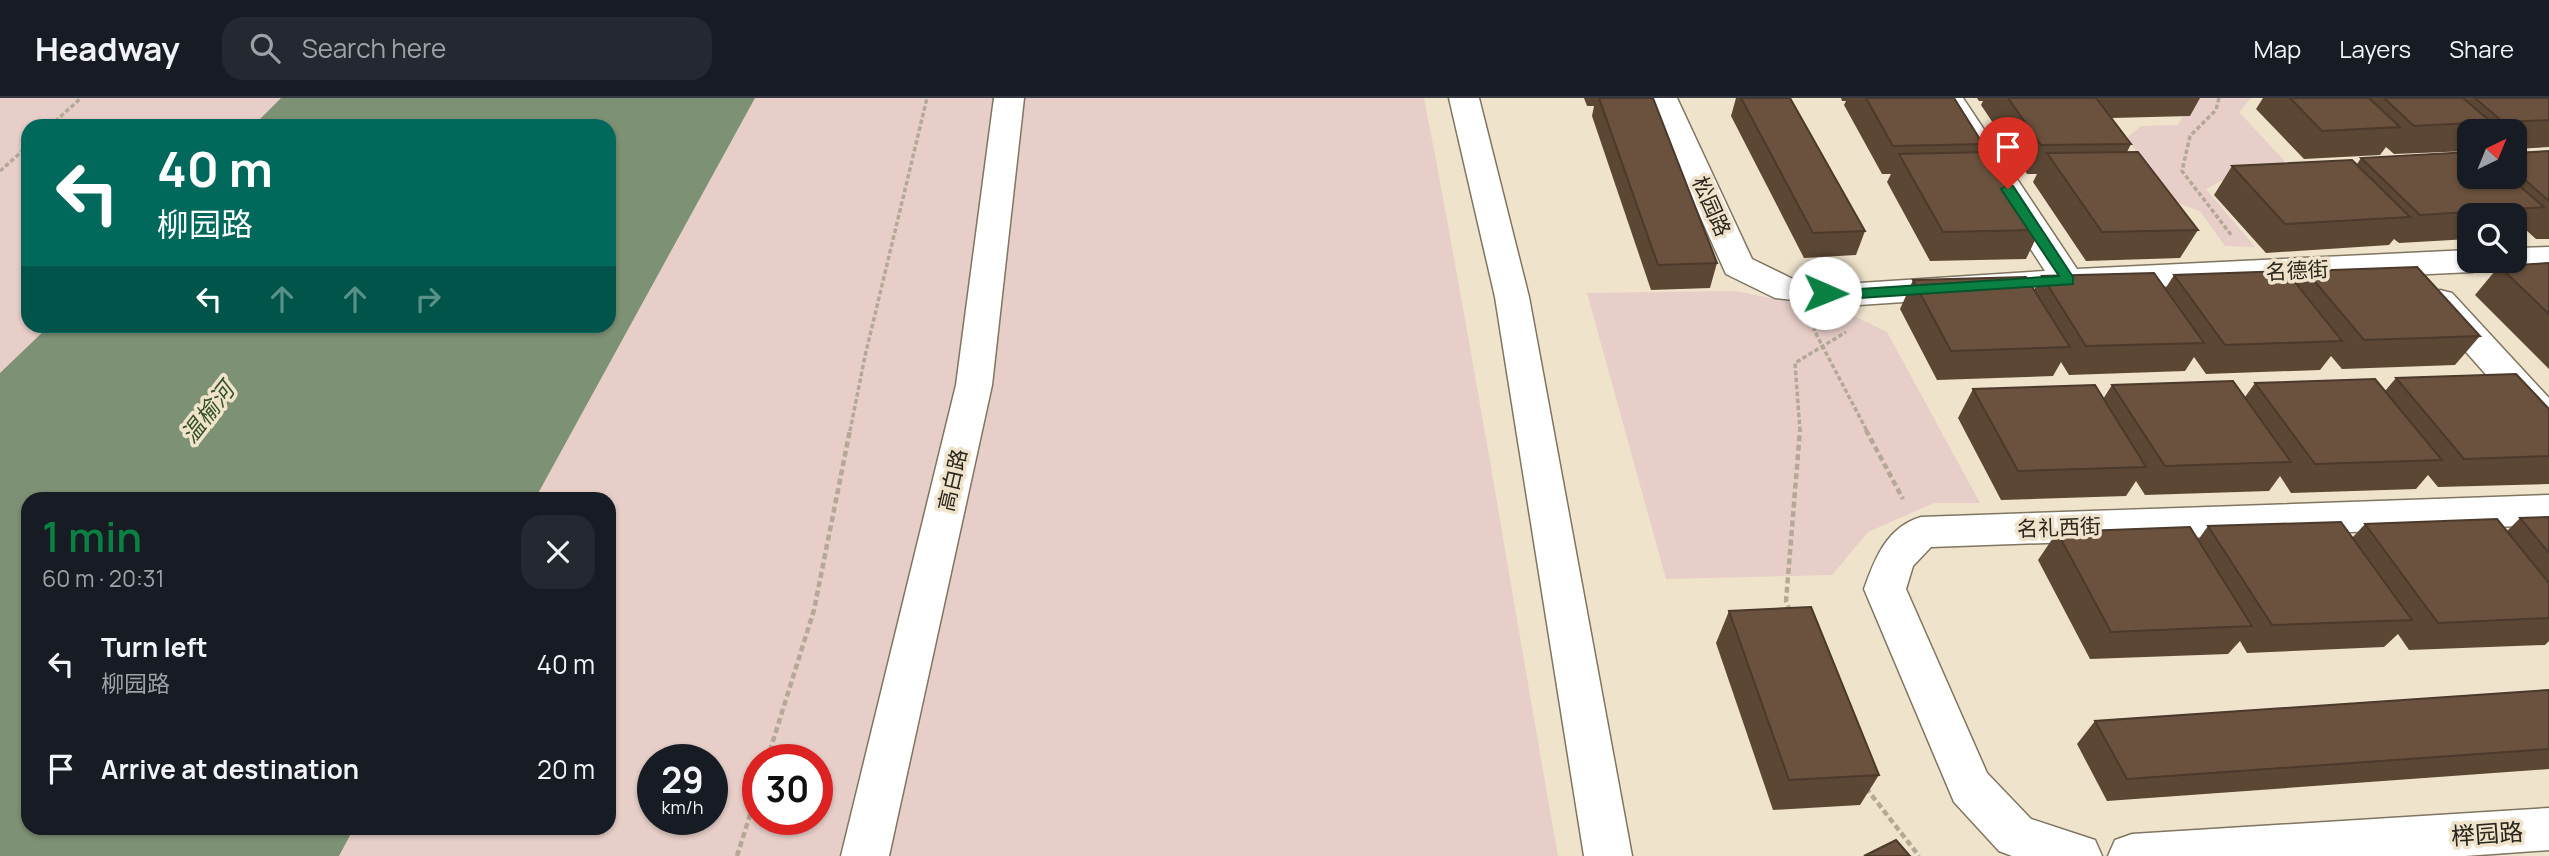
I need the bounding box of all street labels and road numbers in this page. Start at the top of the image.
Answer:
street label: 松园路 [1686,172,1738,240]
street label: 名德街 [2265,254,2329,286]
street label: 高白路 [931,446,973,514]
street label: 名礼西街 [2017,512,2101,542]
street label: 榉园路 [2450,814,2524,852]

